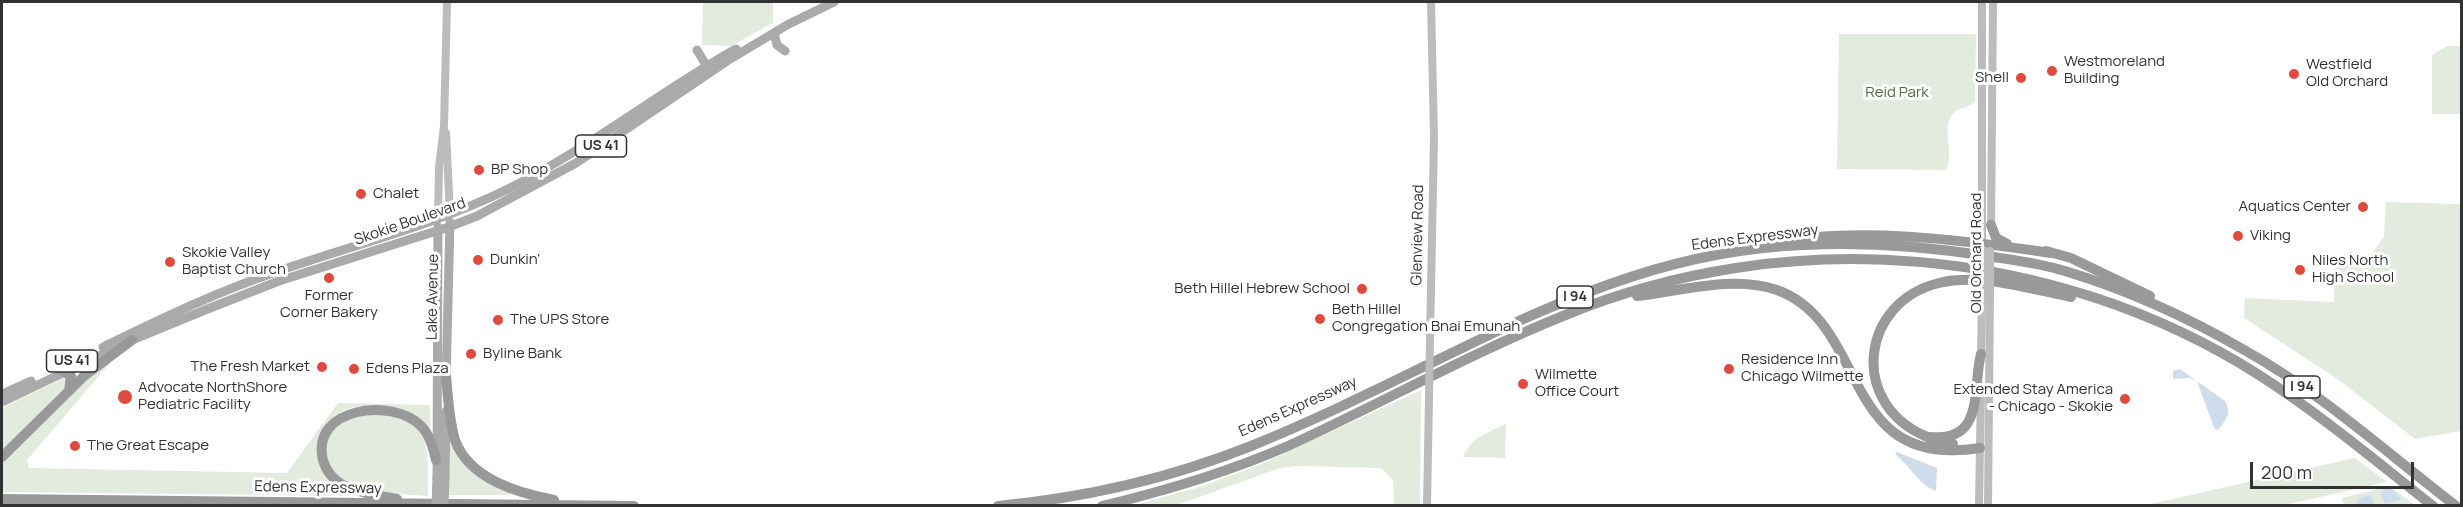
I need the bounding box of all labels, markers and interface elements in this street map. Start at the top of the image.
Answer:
place label: Westmoreland Building [2064,53,2165,88]
place label: Westfield Old Orchard [2306,56,2388,91]
marker: Westmoreland Building [2045,64,2059,78]
marker: Westfield Old Orchard [2287,67,2301,81]
place label: Shell [1975,69,2009,87]
marker: Shell [2014,71,2028,85]
park label: Reid Park [1865,84,1929,102]
road number: US 41 [576,135,626,157]
place label: BP Shop [491,161,548,179]
marker: BP Shop [472,163,486,177]
street label: Glenview Road [1408,184,1428,286]
place label: Chalet [373,185,419,203]
marker: Chalet [354,187,368,201]
street label: Old Orchard Road [1968,193,1986,313]
street label: Skokie Boulevard [352,194,468,250]
place label: Aquatics Center [2239,198,2351,216]
marker: Aquatics Center [2356,200,2370,214]
street label: Edens Expressway [1691,221,1819,255]
place label: Viking [2250,227,2291,245]
marker: Viking [2231,229,2245,243]
place label: Skokie Valley Baptist Church [182,244,286,279]
place label: Dunkin' [490,251,540,269]
place label: Niles North High School [2312,252,2394,287]
marker: Dunkin' [471,253,485,267]
street label: Lake Avenue [423,254,443,340]
marker: Skokie Valley Baptist Church [163,255,177,269]
marker: Niles North High School [2293,263,2307,277]
marker: Former Corner Bakery [322,271,336,285]
place label: Beth Hillel Hebrew School [1174,280,1350,298]
marker: Beth Hillel Hebrew School [1355,282,1369,296]
road number: I 94 [1557,286,1593,308]
place label: Former Corner Bakery [280,287,378,322]
place label: Beth Hillel Congregation Bnai Emunah [1332,301,1520,336]
place label: The UPS Store [510,311,609,329]
marker: Beth Hillel Congregation Bnai Emunah [1313,312,1327,326]
marker: The UPS Store [491,313,505,327]
place label: Byline Bank [483,345,562,363]
marker: Byline Bank [464,347,478,361]
road number: US 41 [46,350,98,372]
place label: Residence Inn Chicago Wilmette [1741,351,1864,386]
place label: The Fresh Market [191,358,310,376]
marker: The Fresh Market [315,360,329,374]
place label: Edens Plaza [366,360,448,378]
marker: Edens Plaza [347,362,361,376]
marker: Residence Inn Chicago Wilmette [1722,362,1736,376]
place label: Wilmette Office Court [1535,366,1619,401]
street label: Edens Expressway [1236,373,1360,441]
road number: I 94 [2284,376,2320,398]
marker: Wilmette Office Court [1516,377,1530,391]
place label: Advocate NorthShore Pediatric Facility [138,379,287,414]
place label: Extended Stay America - Chicago - Skokie [1953,381,2113,416]
marker: Advocate NorthShore Pediatric Facility [116,388,134,406]
marker: Extended Stay America - Chicago - Skokie [2118,392,2132,406]
place label: The Great Escape [87,437,209,455]
marker: The Great Escape [68,439,82,453]
scale bar [2253,450,2416,488]
text: 200 m [2261,460,2312,484]
street label: Edens Expressway [254,478,382,498]

